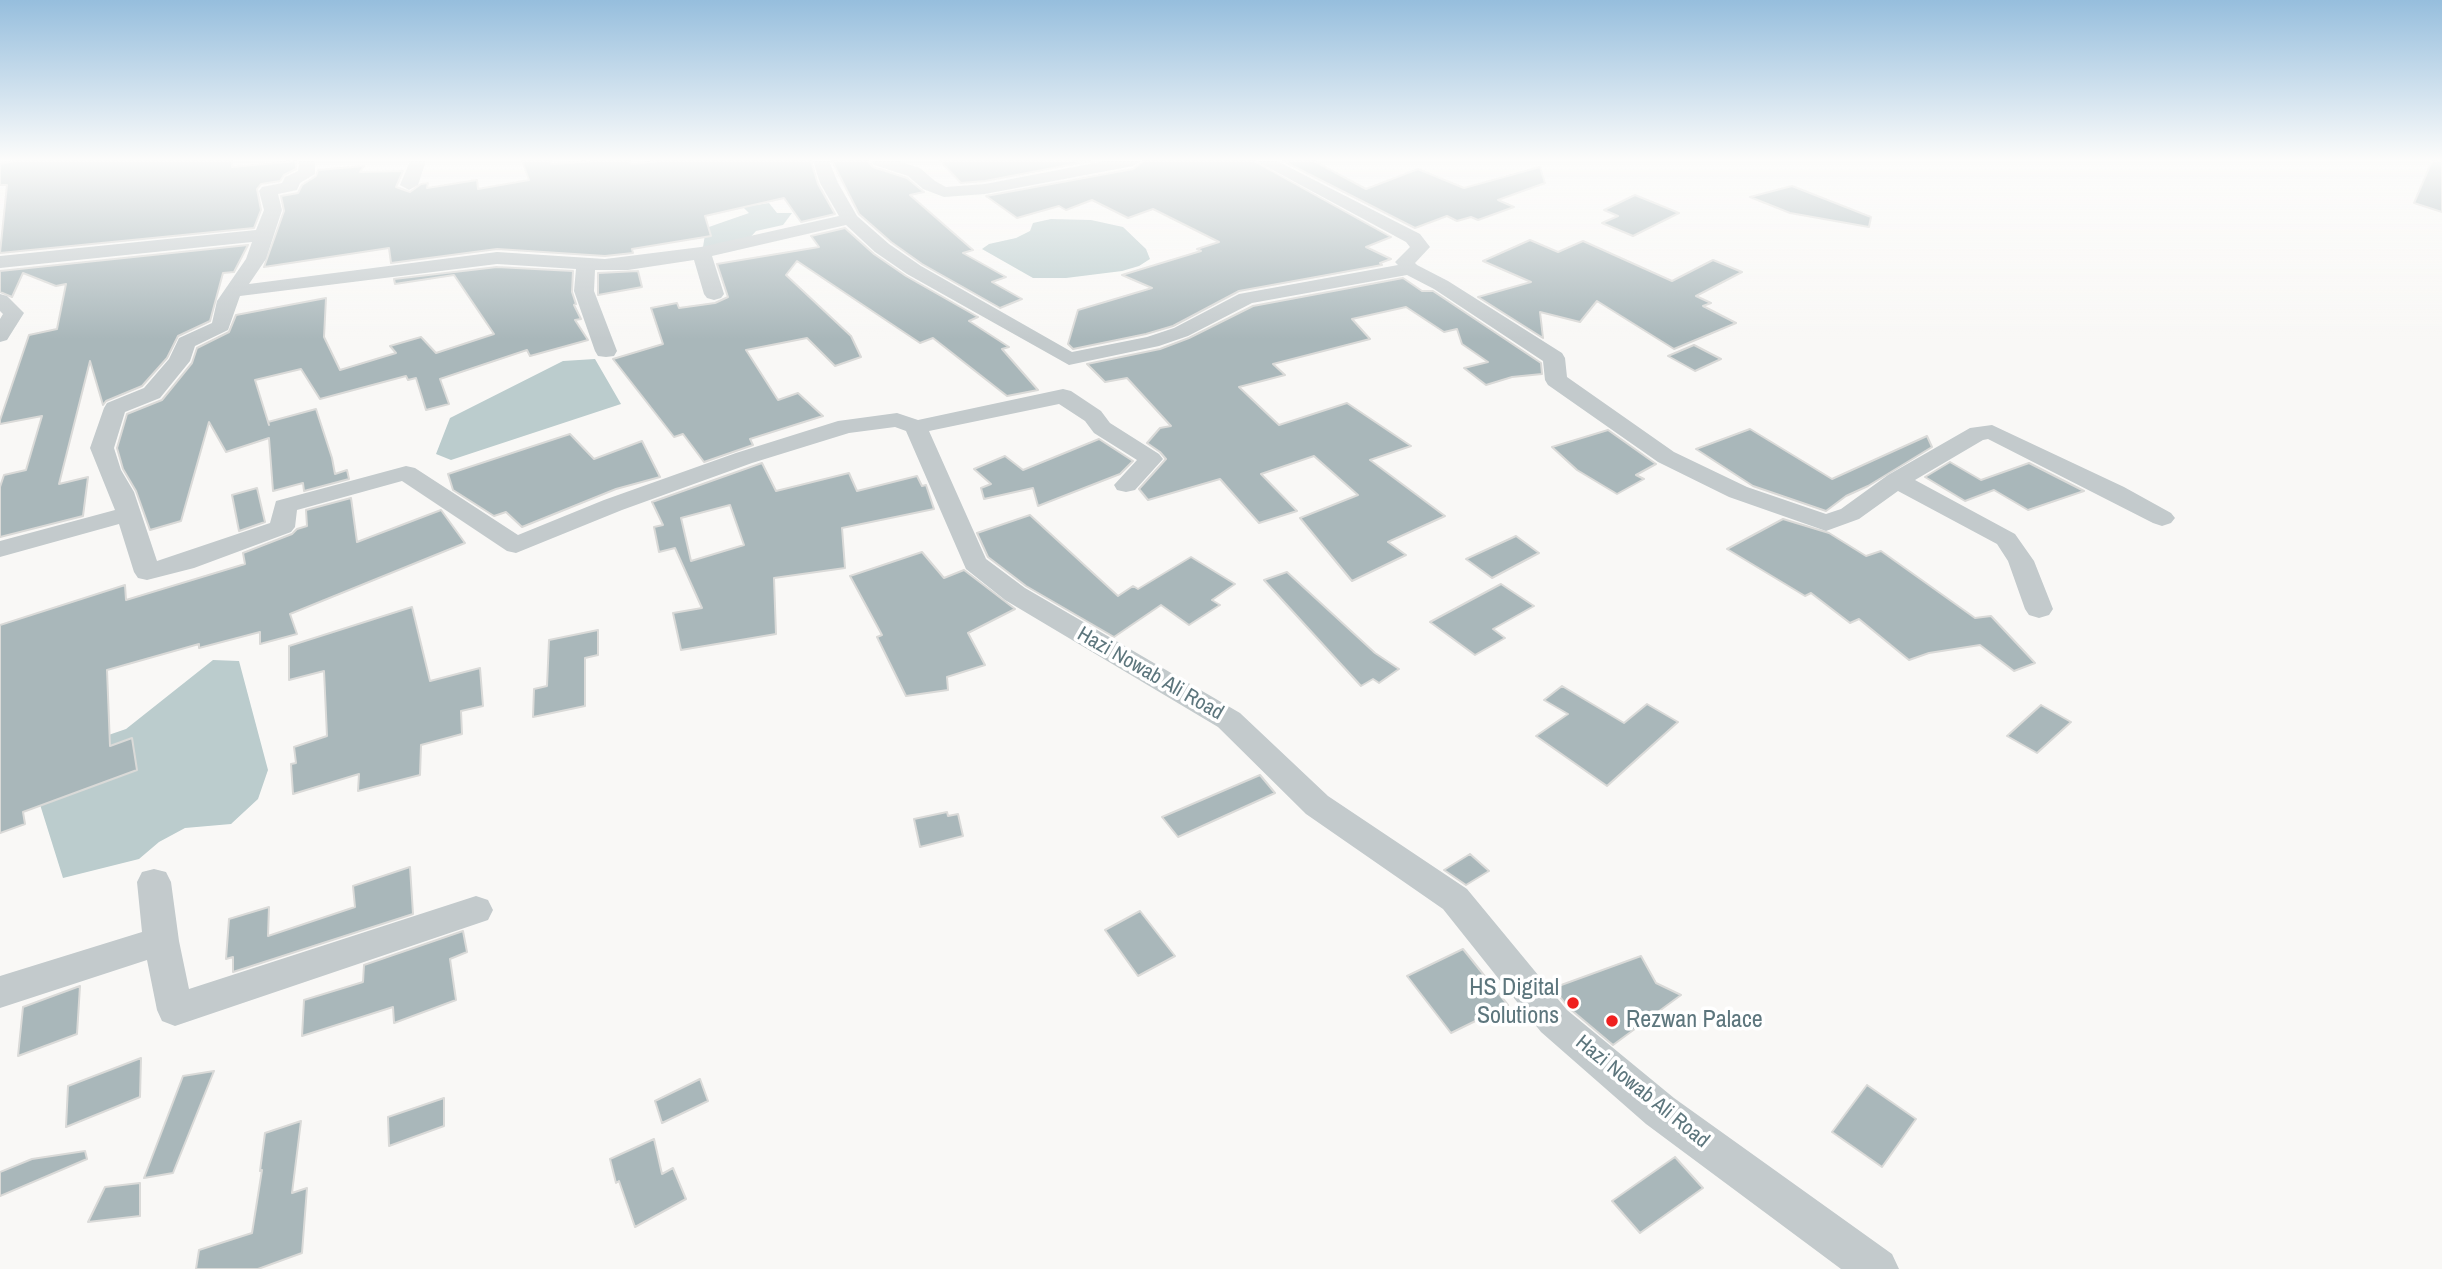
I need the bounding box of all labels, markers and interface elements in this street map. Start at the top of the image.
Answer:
street label: Hazi Nowab Ali Road [1072,622,1228,726]
place label: HS Digital Solutions [1469,975,1559,1031]
marker: HS Digital Solutions [1565,995,1581,1011]
place label: Rezwan Palace [1626,1007,1763,1035]
marker: Rezwan Palace [1604,1013,1620,1029]
street label: Hazi Nowab Ali Road [1570,1030,1714,1154]

